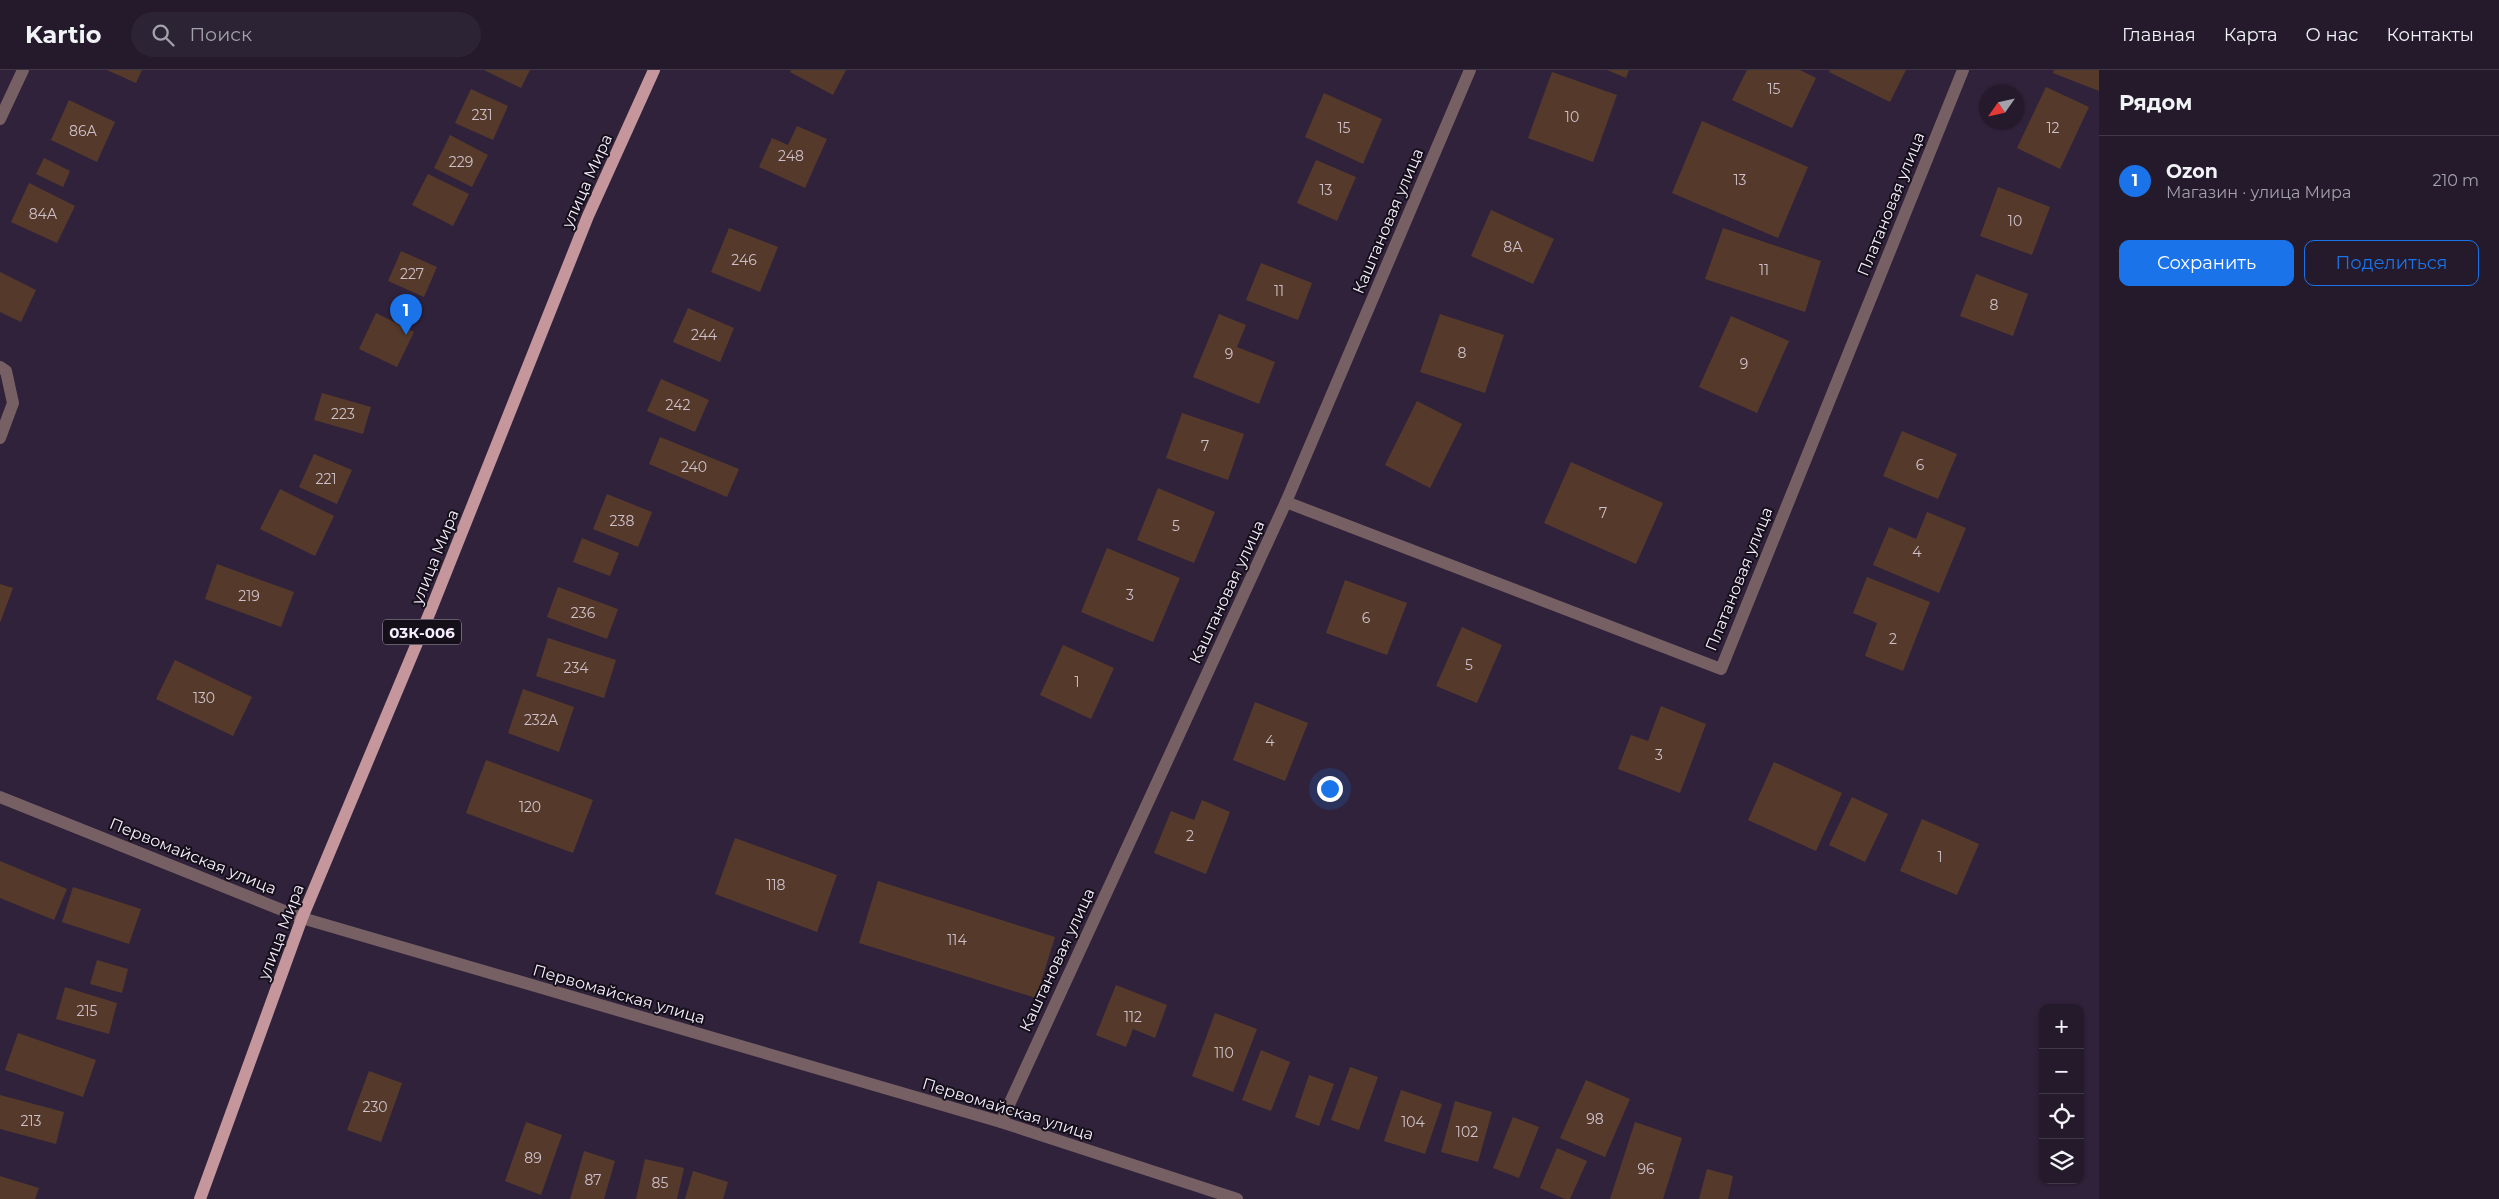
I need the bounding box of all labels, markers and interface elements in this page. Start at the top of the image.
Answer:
search box [131,12,481,57]
text: Kartio [25,20,101,49]
icon: search [149,21,177,49]
text: Поиск [189,23,252,46]
text: Главная [2122,24,2196,46]
text: Карта [2224,24,2278,46]
text: О нас [2306,24,2358,46]
text: Контакты [2386,24,2474,46]
house number: 15 [1768,80,1781,98]
north arrow [1979,85,2024,130]
text: Рядом [2119,90,2192,115]
house number: 231 [472,106,492,124]
house number: 10 [1565,108,1579,126]
house number: 15 [1338,119,1351,137]
house number: 12 [2046,119,2060,137]
house number: 86А [69,122,98,140]
street label: Платановая улица [1853,129,1929,279]
street label: улица Мира [557,131,616,232]
street label: Каштановая улица [1349,146,1427,296]
house number: 248 [778,147,804,165]
house number: 229 [449,153,473,171]
text: Ozon [2166,160,2218,183]
house number: 13 [1734,171,1747,189]
text: 1 [2132,171,2138,190]
text: 210 m [2432,171,2479,190]
house number: 13 [1320,181,1333,199]
text: Магазин · улица Мира [2166,183,2351,202]
house number: 84А [29,205,58,223]
house number: 10 [2008,212,2022,230]
house number: 8А [1503,238,1523,256]
button: Сохранить [2119,240,2294,286]
button: Поделиться [2304,240,2479,286]
house number: 246 [731,251,757,269]
house number: 11 [1759,261,1769,279]
house number: 227 [400,265,424,283]
house number: 11 [1274,282,1284,300]
pin: 1 [390,294,422,335]
house number: 8 [1990,296,1999,314]
house number: 244 [691,326,718,344]
house number: 8 [1458,344,1467,362]
house number: 9 [1225,345,1233,363]
house number: 9 [1740,355,1748,373]
house number: 242 [666,396,690,414]
house number: 223 [331,405,355,423]
house number: 7 [1201,437,1209,455]
house number: 6 [1916,456,1925,474]
house number: 240 [681,458,707,476]
house number: 221 [316,470,336,488]
house number: 7 [1599,504,1607,522]
street label: Платановая улица [1701,504,1777,654]
street label: улица Мира [407,507,463,608]
house number: 238 [610,512,634,530]
house number: 5 [1172,517,1180,535]
street label: Каштановая улица [1185,517,1269,667]
house number: 4 [1912,543,1922,561]
house number: 3 [1126,586,1134,604]
house number: 219 [238,587,260,605]
house number: 236 [571,604,596,622]
house number: 6 [1362,609,1371,627]
road number: 03К-006 [383,620,461,644]
house number: 2 [1889,630,1897,648]
house number: 5 [1465,656,1473,674]
house number: 234 [563,659,589,677]
house number: 1 [1074,673,1080,691]
house number: 130 [193,689,215,707]
house number: 232А [524,711,559,729]
house number: 4 [1265,732,1275,750]
house number: 3 [1655,746,1663,764]
your location [1317,776,1343,802]
house number: 120 [519,798,541,816]
street label: Первомайская улица [107,814,279,898]
house number: 2 [1186,827,1194,845]
house number: 1 [1937,848,1943,866]
house number: 118 [766,876,786,894]
street label: улица Мира [254,882,308,983]
street label: Каштановая улица [1015,885,1099,1035]
house number: 114 [947,931,967,949]
street label: Первомайская улица [531,960,707,1028]
house number: 215 [77,1002,98,1020]
map controls [2039,1004,2084,1184]
button: + [2039,1004,2084,1049]
house number: 112 [1124,1008,1142,1026]
house number: 110 [1214,1044,1234,1062]
button: − [2039,1049,2084,1094]
street label: Первомайская улица [920,1074,1096,1144]
button: locate [2039,1094,2084,1139]
house number: 230 [362,1098,388,1116]
house number: 98 [1586,1110,1604,1128]
house number: 213 [21,1112,42,1130]
house number: 104 [1401,1113,1426,1131]
house number: 102 [1456,1123,1478,1141]
button: layers [2039,1139,2084,1184]
house number: 89 [524,1149,542,1167]
house number: 96 [1637,1160,1655,1178]
house number: 87 [584,1171,602,1189]
house number: 85 [652,1174,669,1192]

